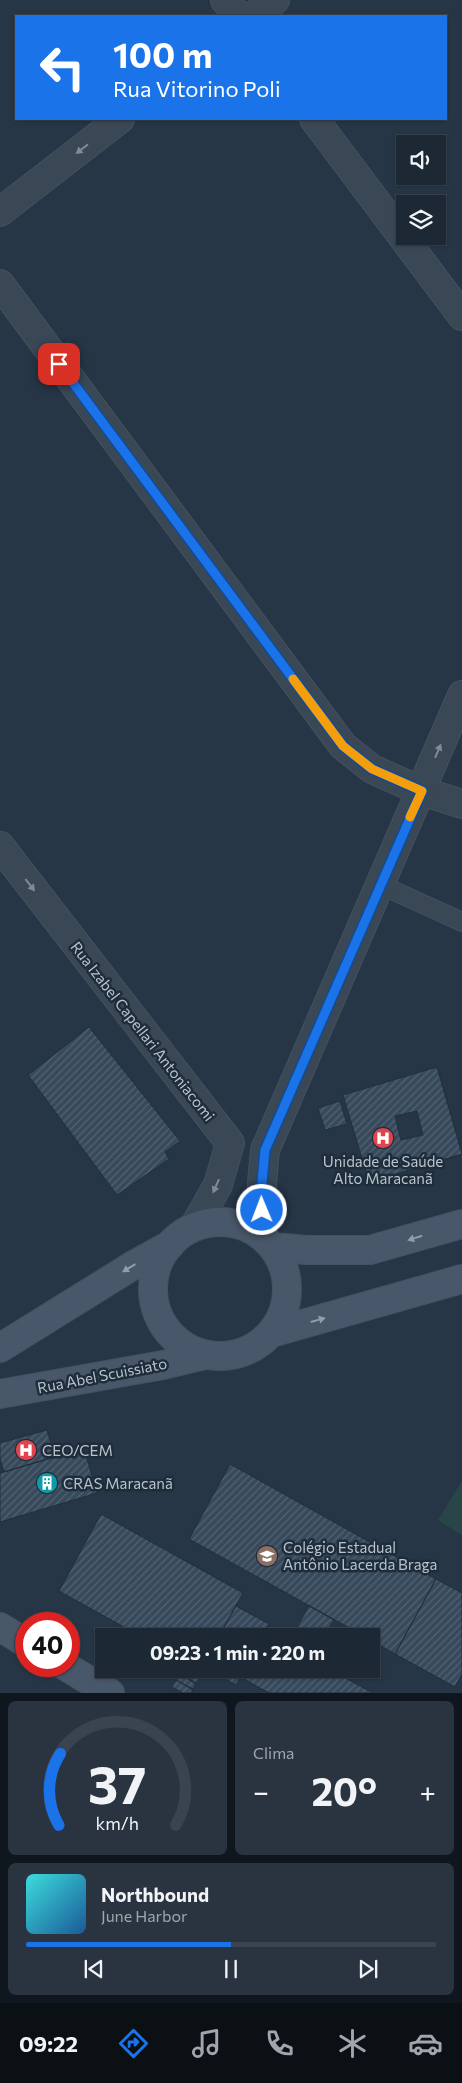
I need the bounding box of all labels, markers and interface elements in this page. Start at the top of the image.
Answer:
text: 100 m [113,32,213,75]
icon: left [30,35,95,100]
text: Rua Vitorino Poli [113,75,281,102]
map controls [396,135,446,245]
button: sound [396,135,446,185]
one-way arrow [76,143,89,154]
button: layers [396,195,446,245]
pin [38,343,80,385]
icon: arrive [45,350,73,378]
one-way arrow [435,744,443,758]
one-way arrow [25,878,35,892]
street label: Rua Izabel Capellari Antoniacomi [67,938,219,1124]
hospital icon: Unidade de Saúde Alto Maracanã [371,1126,395,1150]
place label: Unidade de Saúde Alto Maracanã [323,1152,443,1187]
one-way arrow [212,1179,220,1193]
position arrow [235,1183,287,1235]
one-way arrow [408,1234,423,1242]
one-way arrow [122,1263,135,1272]
one-way arrow [311,1315,326,1323]
street label: Rua Abel Scuissiato [36,1354,168,1396]
hospital icon: CEO/CEM [14,1438,38,1462]
place label: CEO/CEM [42,1441,113,1459]
building icon: CRAS Maracanã [35,1471,59,1495]
place label: CRAS Maracanã [63,1474,173,1492]
place label: Colégio Estadual Antônio Lacerda Braga [283,1538,437,1573]
school or university icon: Colégio Estadual Antônio Lacerda Braga [255,1544,279,1568]
speed limit sign: 40 [15,1612,80,1677]
text: 09:23 · 1 min · 220 m [150,1641,325,1664]
text: Clima [253,1743,294,1762]
text: 37 [88,1751,147,1815]
text: 20° [311,1767,377,1814]
text: − [253,1774,269,1808]
text: + [420,1774,436,1808]
text: km/h [96,1812,139,1834]
text: Northbound [101,1883,209,1906]
text: June Harbor [101,1906,187,1925]
icon: previous [80,1955,108,1983]
icon: pause [217,1955,245,1983]
icon: next [354,1955,382,1983]
icon: directions [116,2026,151,2061]
icon: music [189,2026,224,2061]
icon: phone [262,2026,297,2061]
icon: climate [335,2026,370,2061]
icon: car [408,2026,443,2061]
text: 09:22 [19,2030,78,2057]

